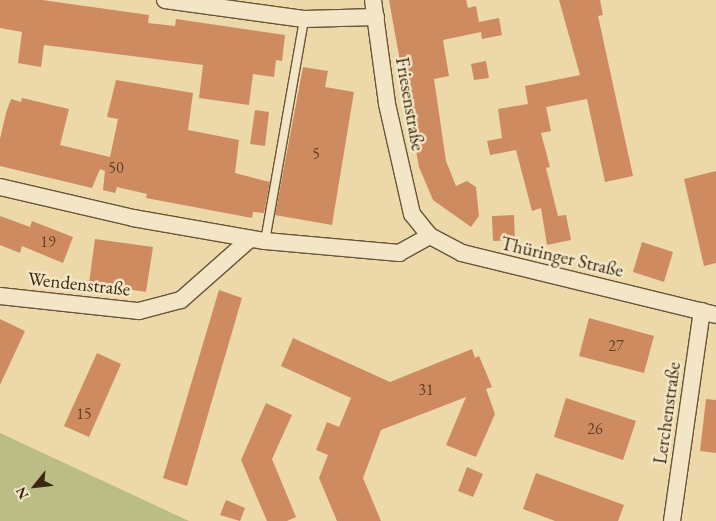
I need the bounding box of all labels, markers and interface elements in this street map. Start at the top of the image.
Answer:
street label: Friesenstraße [391,55,429,153]
house number: 5 [312,144,320,164]
house number: 50 [108,158,124,178]
house number: 19 [40,232,56,252]
street label: Thüringer Straße [498,232,626,282]
street label: Wendenstraße [27,267,131,301]
house number: 27 [608,336,624,356]
street label: Lerchenstraße [649,360,685,466]
house number: 31 [418,380,434,400]
house number: 15 [76,404,92,424]
house number: 26 [587,419,603,439]
north arrow [10,461,60,511]
text: N [11,484,33,503]

